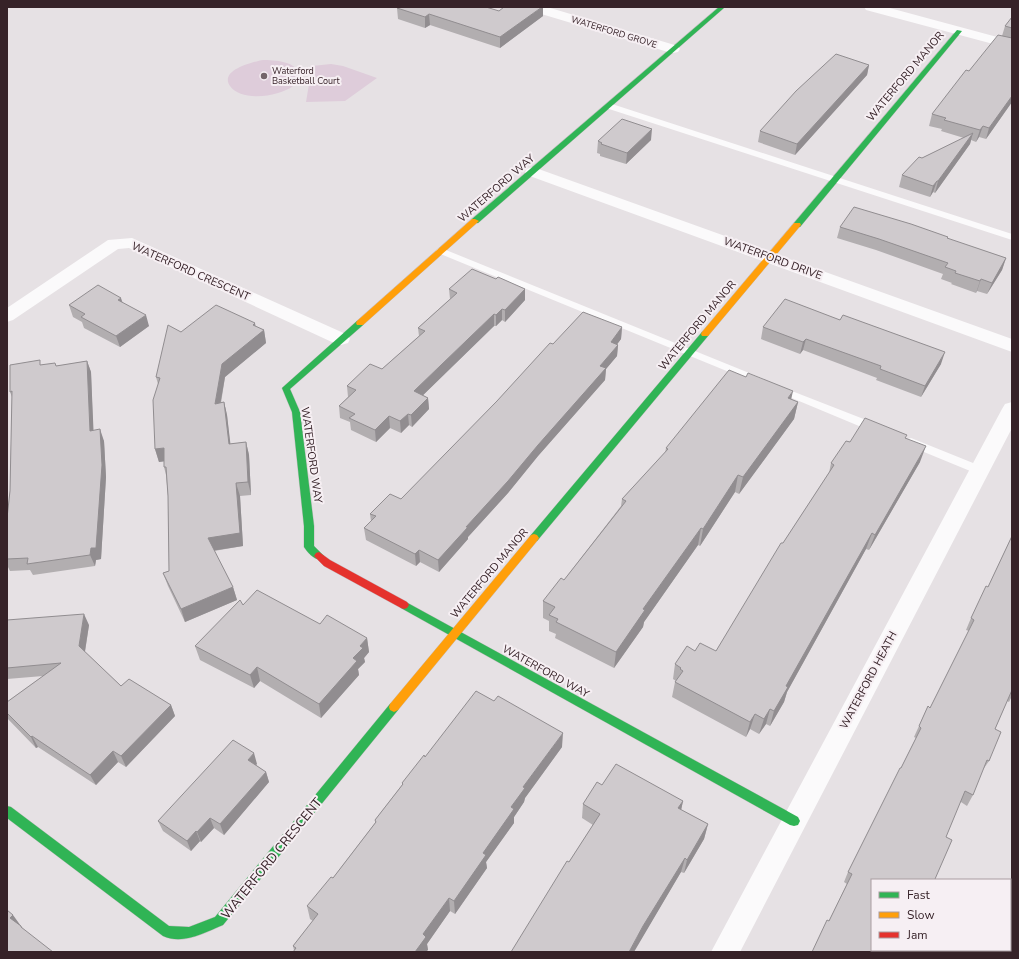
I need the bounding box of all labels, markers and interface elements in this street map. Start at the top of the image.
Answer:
street label: WATERFORD GROVE [570,13,658,51]
street label: WATERFORD MANOR [863,28,948,124]
place label: Waterford Basketball Court [272,65,340,87]
marker: Waterford Basketball Court [259,71,269,81]
street label: WATERFORD WAY [455,151,538,226]
street label: WATERFORD DRIVE [721,234,824,283]
street label: WATERFORD CRESCENT [129,239,253,305]
street label: WATERFORD MANOR [655,277,740,373]
street label: WATERFORD WAY [297,406,326,505]
street label: WATERFORD MANOR [447,525,532,621]
street label: WATERFORD HEATH [836,629,901,732]
street label: WATERFORD WAY [500,641,592,702]
street label: WATERFORD CRESCENT [217,794,327,923]
legend [871,879,1011,951]
text: Fast [907,887,930,903]
text: Slow [907,907,935,923]
text: Jam [906,927,928,943]

